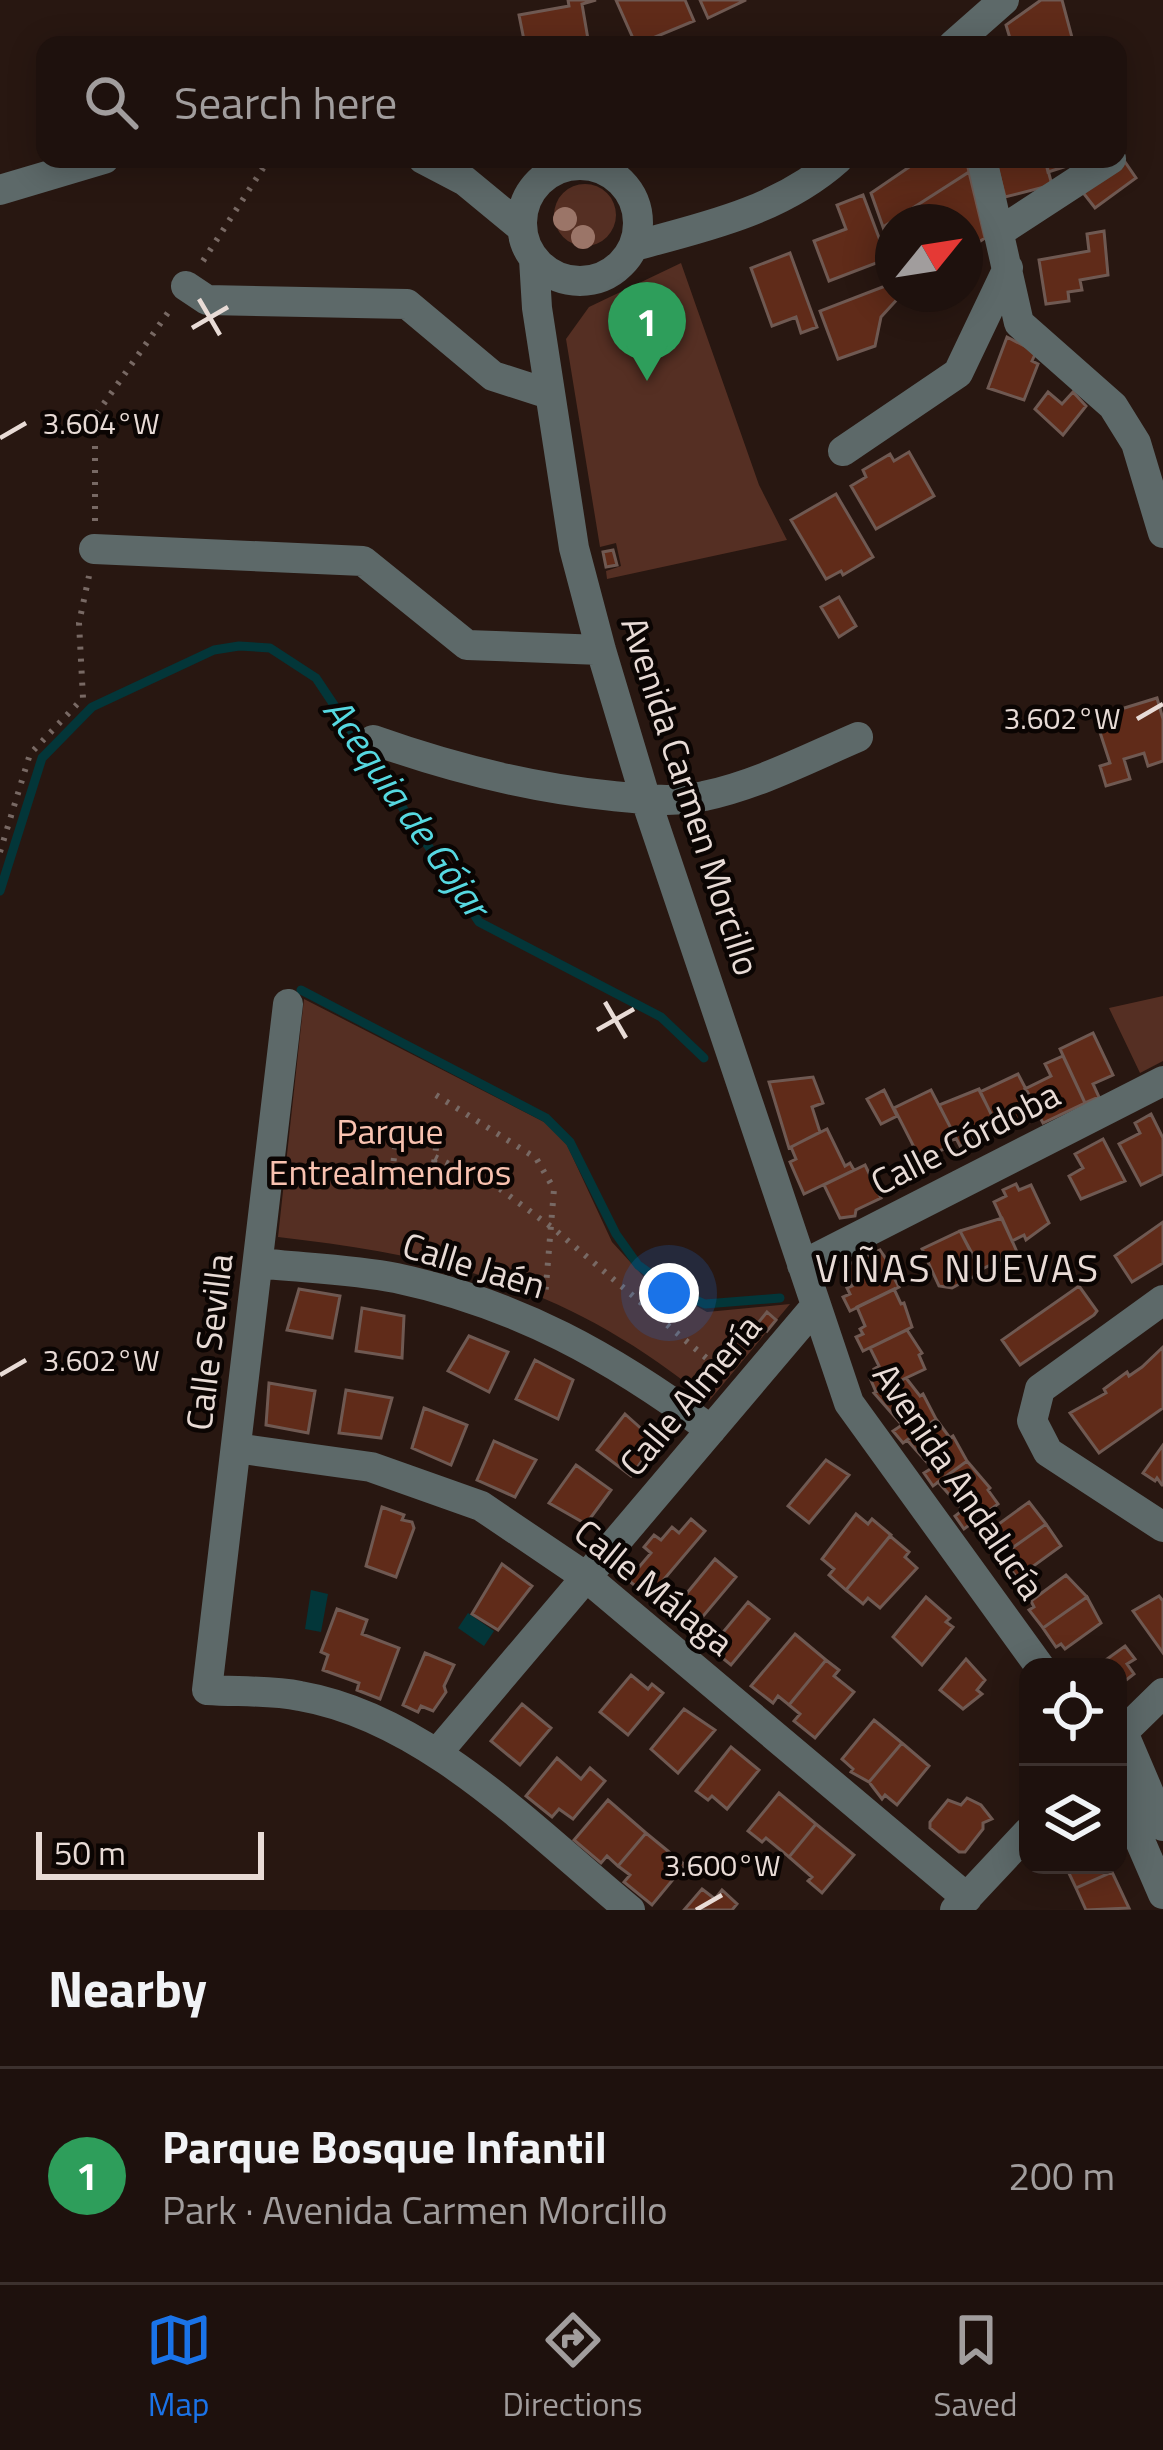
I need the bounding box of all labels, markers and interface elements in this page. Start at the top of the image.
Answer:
search box [36,36,1127,168]
text: Search here [174,68,397,136]
icon: search [78,69,144,135]
north arrow [875,204,983,312]
pin: 1 [608,282,686,381]
text: 3.604°W [42,400,160,446]
street label: Avenida Carmen Morcillo [608,609,775,982]
water label: Acequia de Gójar [309,684,508,933]
text: 3.602°W [1003,695,1121,741]
street label: Calle Córdoba [861,1066,1069,1209]
park label: Parque Entrealmendros [269,1103,511,1199]
street label: Calle Jaén [396,1217,552,1312]
district label: VIÑAS NUEVAS [815,1238,1101,1297]
street label: Calle Sevilla [170,1250,247,1433]
your location [639,1263,699,1323]
street label: Calle Almería [605,1302,774,1488]
text: 3.602°W [42,1337,160,1383]
street label: Avenida Andalucía [860,1351,1059,1610]
street label: Calle Málaga [563,1505,746,1668]
map controls [1019,1658,1127,1874]
button: locate [1019,1658,1127,1766]
button: layers [1019,1766,1127,1874]
scale bar [36,1826,264,1879]
text: 50 m [54,1828,126,1878]
text: 3.600°W [663,1842,781,1888]
text: Nearby [48,1949,207,2027]
text: Parque Bosque Infantil [162,2112,607,2180]
text: 1 [76,2146,98,2205]
text: 200 m [1008,2146,1115,2205]
text: Park · Avenida Carmen Morcillo [162,2180,668,2239]
tab: Map [146,2307,212,2429]
tab: Directions [503,2307,643,2429]
tab: Saved [934,2307,1017,2429]

